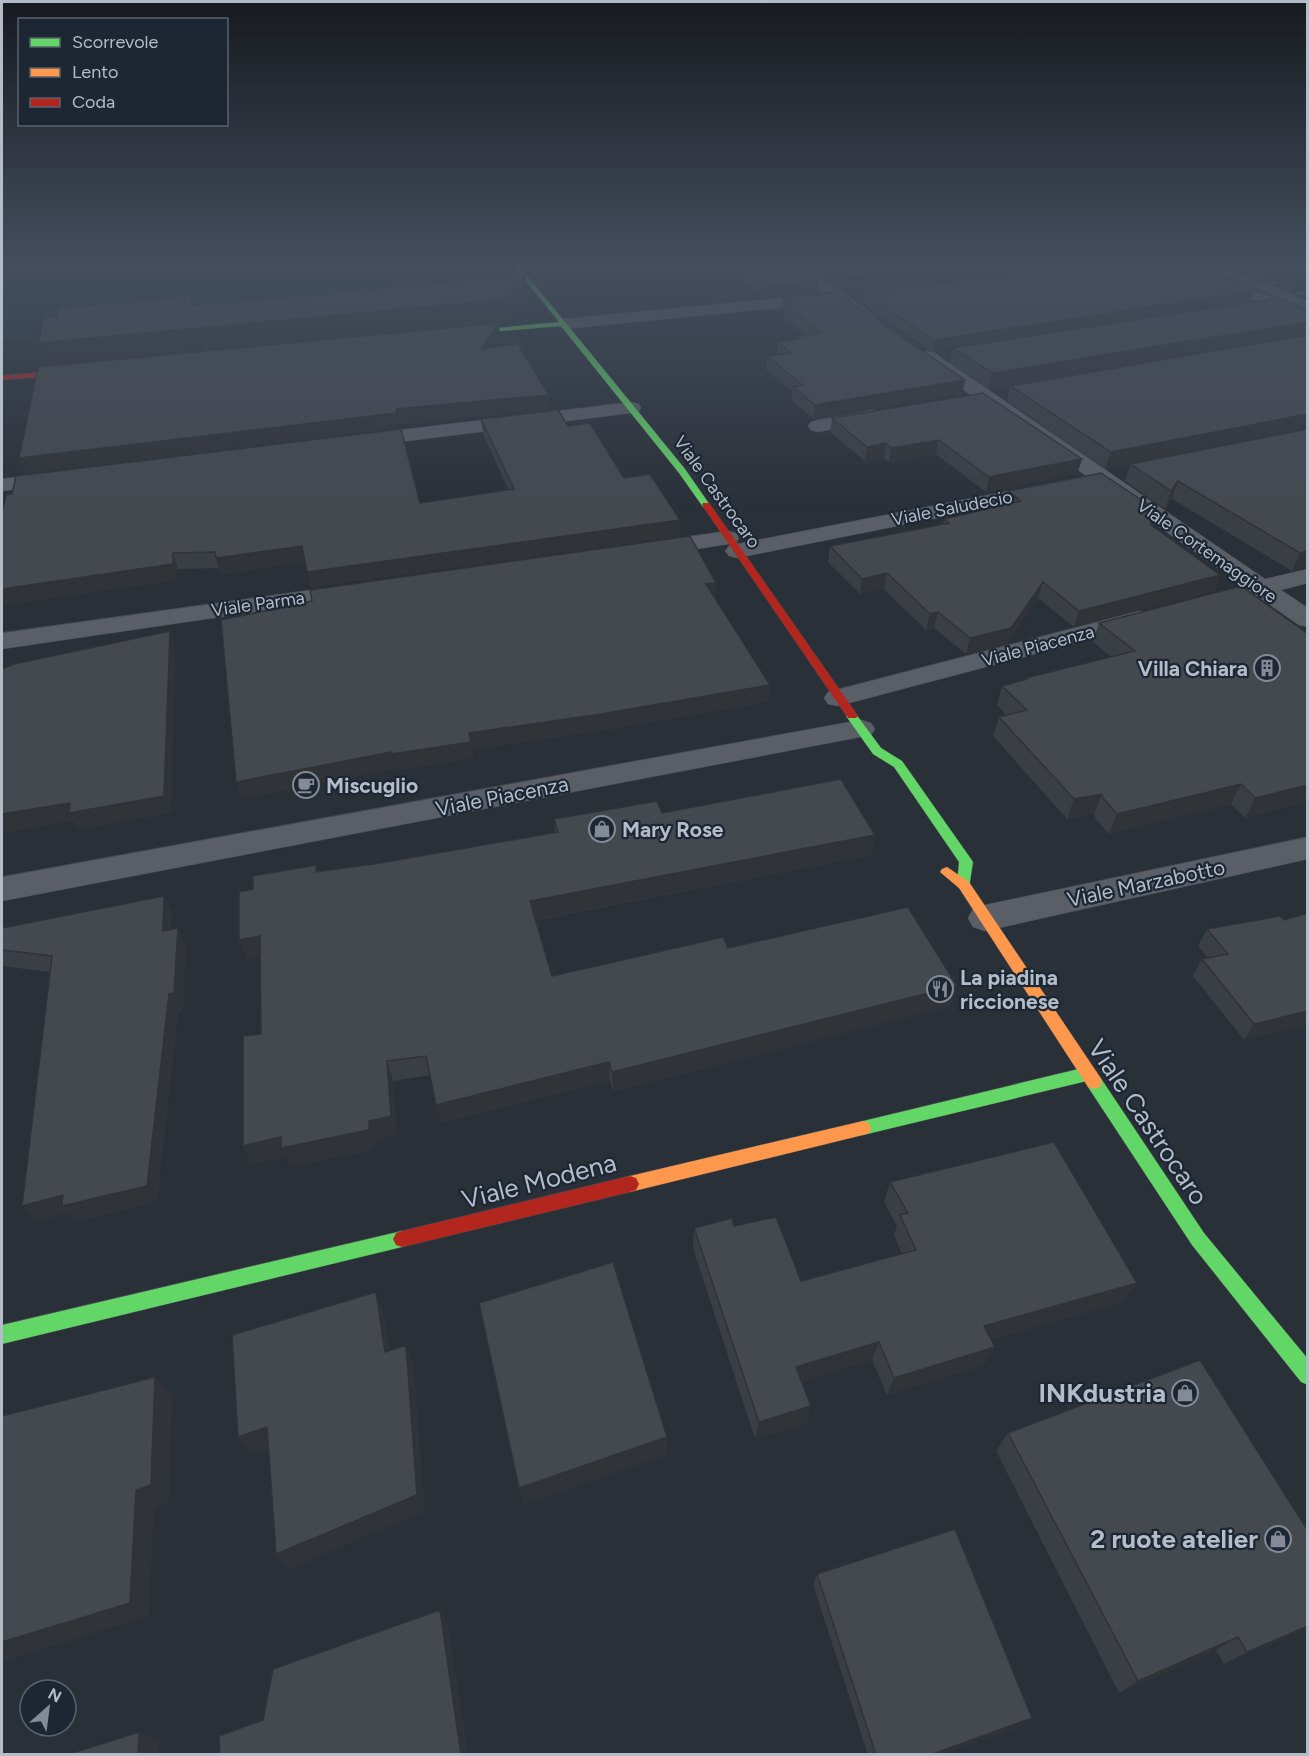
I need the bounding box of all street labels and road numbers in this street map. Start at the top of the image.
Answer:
street label: Viale Castrocaro [669,432,765,552]
street label: Viale Saludecio [890,485,1014,531]
street label: Viale Cortemaggiore [1133,494,1282,608]
street label: Viale Parma [210,587,306,621]
street label: Viale Piacenza [979,620,1097,672]
street label: Viale Piacenza [433,771,571,821]
street label: Viale Marzabotto [1065,854,1227,912]
street label: Viale Castrocaro [1081,1033,1215,1211]
street label: Viale Modena [459,1146,619,1216]

